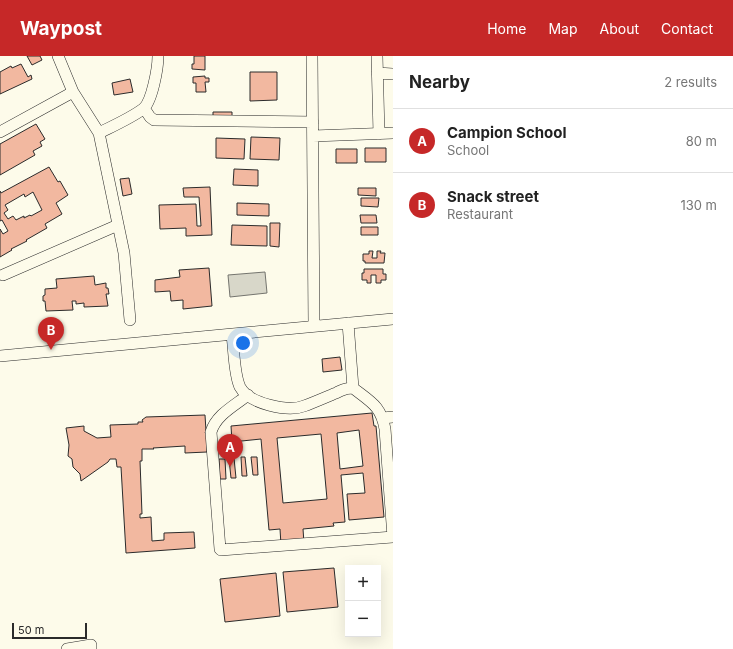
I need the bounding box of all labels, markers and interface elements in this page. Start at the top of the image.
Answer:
text: Waypost [20,17,102,40]
text: Home [487,20,526,37]
text: Map [548,20,578,37]
text: About [600,20,639,37]
text: Contact [661,20,713,37]
text: Nearby [409,72,470,92]
text: 2 results [664,74,717,90]
text: Campion School [447,123,567,142]
text: A [417,133,427,149]
text: 80 m [686,133,717,149]
text: School [447,142,489,158]
text: Snack street [447,187,539,206]
text: B [418,197,426,213]
text: 130 m [680,197,717,213]
text: Restaurant [447,206,513,222]
pin: B [38,317,64,350]
your location [233,333,253,353]
pin: A [217,434,243,467]
map controls [345,565,381,637]
button: + [345,565,381,601]
button: − [345,601,381,637]
scale bar [12,621,87,640]
text: 50 m [18,623,44,637]

